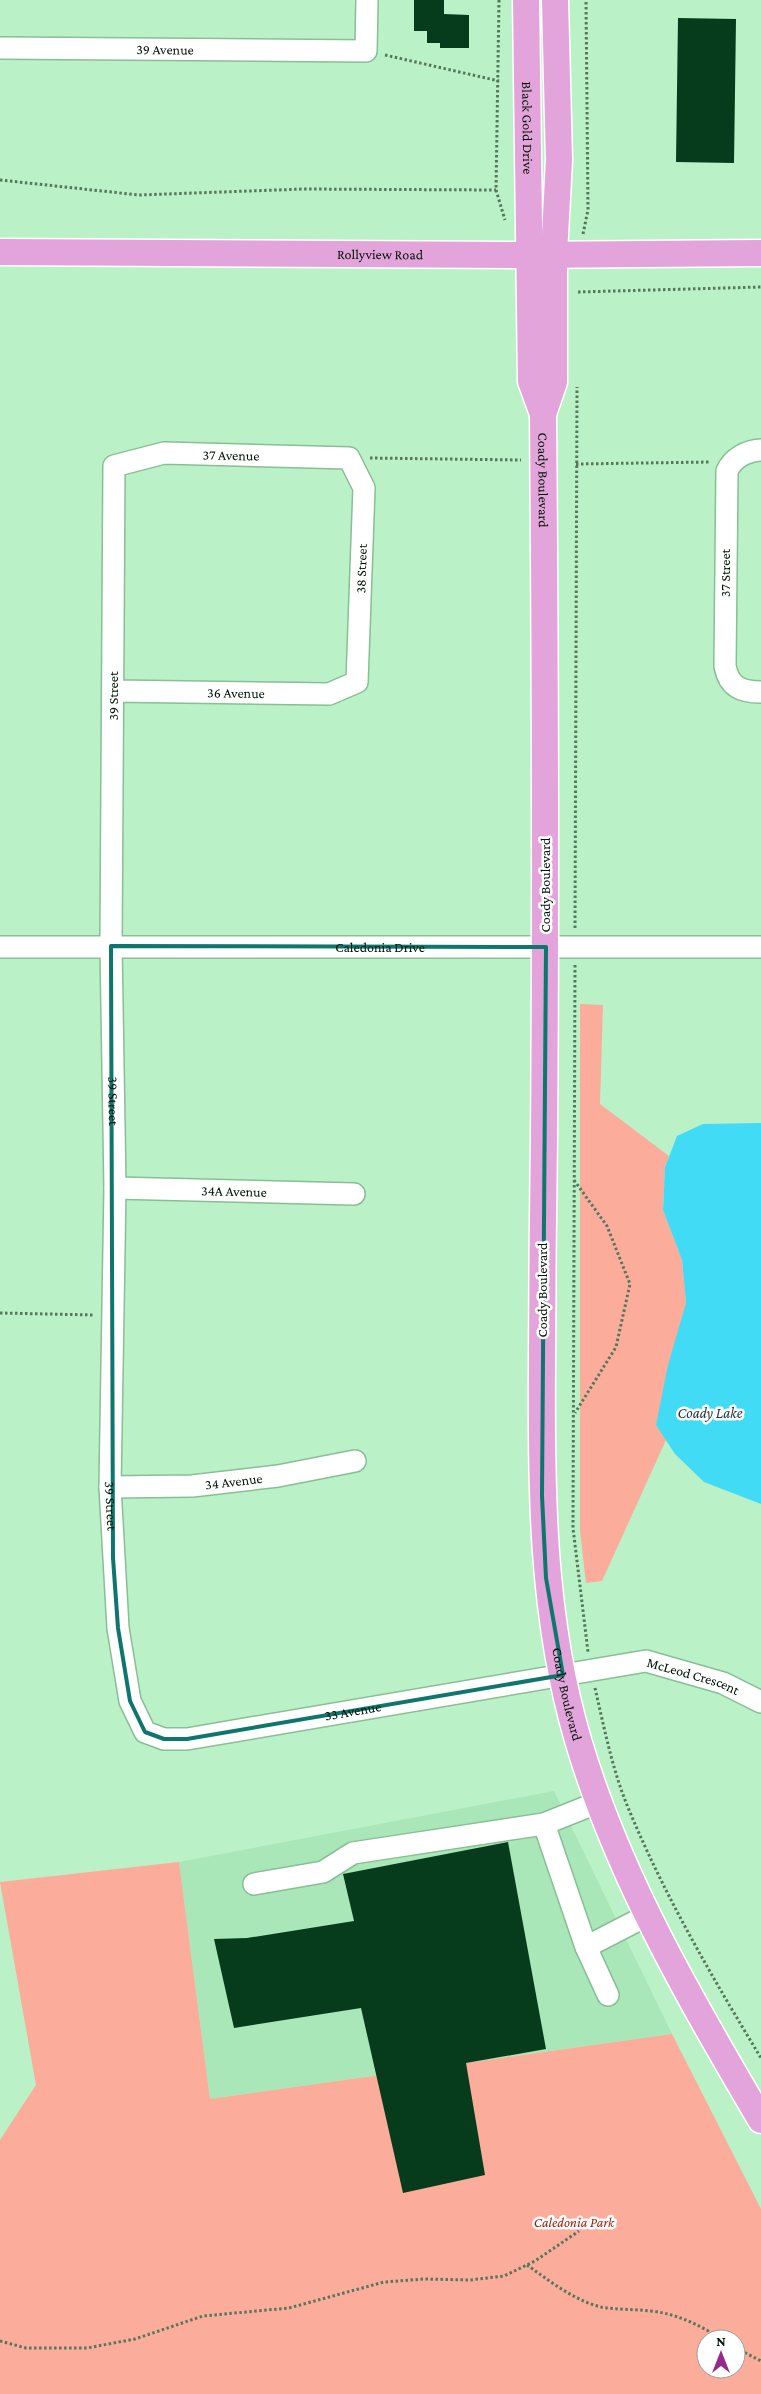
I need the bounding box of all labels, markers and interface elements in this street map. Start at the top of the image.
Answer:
street label: 39 Avenue [136,41,194,58]
street label: Black Gold Drive [519,81,536,175]
street label: Rollyview Road [337,246,424,262]
street label: Coady Boulevard [535,433,552,528]
street label: 37 Avenue [202,447,260,463]
street label: 38 Street [352,543,370,594]
street label: 37 Street [717,548,733,597]
street label: 39 Street [105,671,121,721]
street label: 36 Avenue [207,684,265,701]
street label: Coady Boulevard [537,837,553,932]
street label: Caledonia Drive [335,939,425,955]
street label: 39 Street [105,1076,122,1126]
street label: 34A Avenue [201,1182,267,1200]
street label: Coady Boulevard [534,1242,550,1337]
water label: Coady Lake [678,1405,743,1422]
street label: 34 Avenue [204,1470,263,1492]
street label: 39 Street [102,1481,120,1531]
street label: Coady Boulevard [549,1646,586,1743]
street label: McLeod Crescent [645,1654,743,1698]
street label: 33 Avenue [323,1698,382,1724]
park label: Caledonia Park [534,2214,615,2230]
north arrow [696,2329,746,2379]
text: N [716,2333,726,2349]

